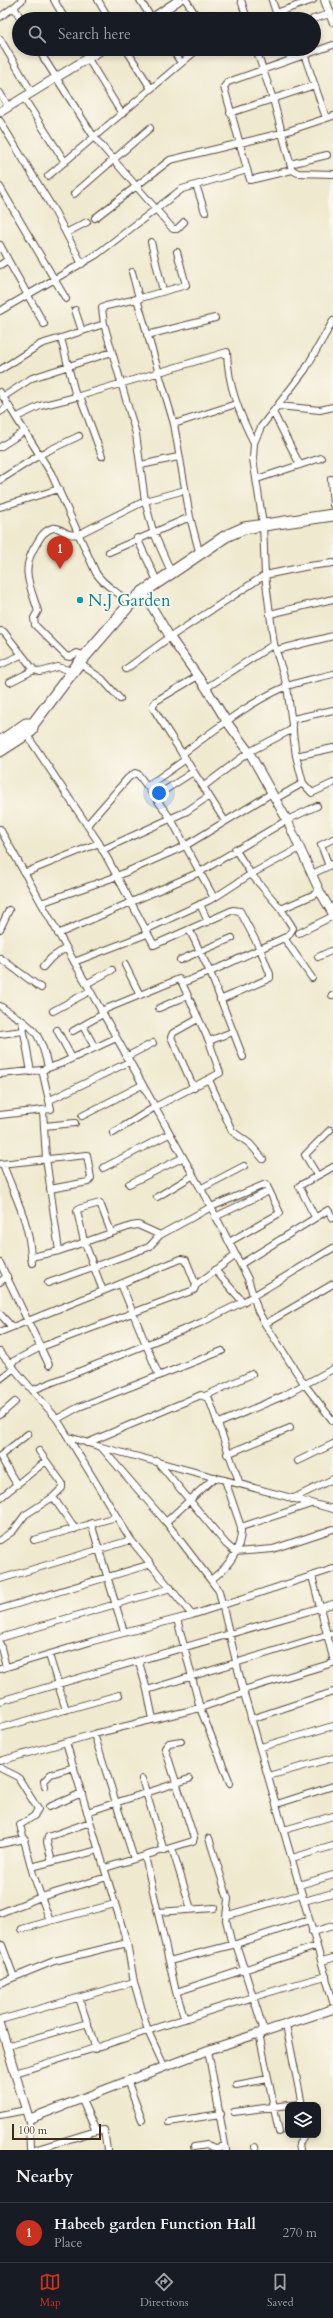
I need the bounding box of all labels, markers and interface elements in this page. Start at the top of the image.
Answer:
search box [12,12,321,56]
icon: search [26,23,48,45]
text: Search here [58,24,131,44]
pin: 1 [47,536,73,569]
place label: N.J Garden [88,589,171,612]
marker: N.J Garden [75,595,85,605]
your location [149,783,169,803]
map controls [285,2102,321,2138]
button: layers [285,2102,321,2138]
scale bar [12,2122,101,2141]
text: 100 m [18,2123,47,2138]
text: Nearby [16,2165,73,2188]
text: Habeeb garden Function Hall [54,2214,256,2234]
text: 1 [26,2224,32,2242]
text: 270 m [283,2224,317,2242]
text: Place [54,2234,82,2252]
tab: Map [39,2271,61,2310]
tab: Directions [140,2271,188,2310]
tab: Saved [267,2271,294,2310]

